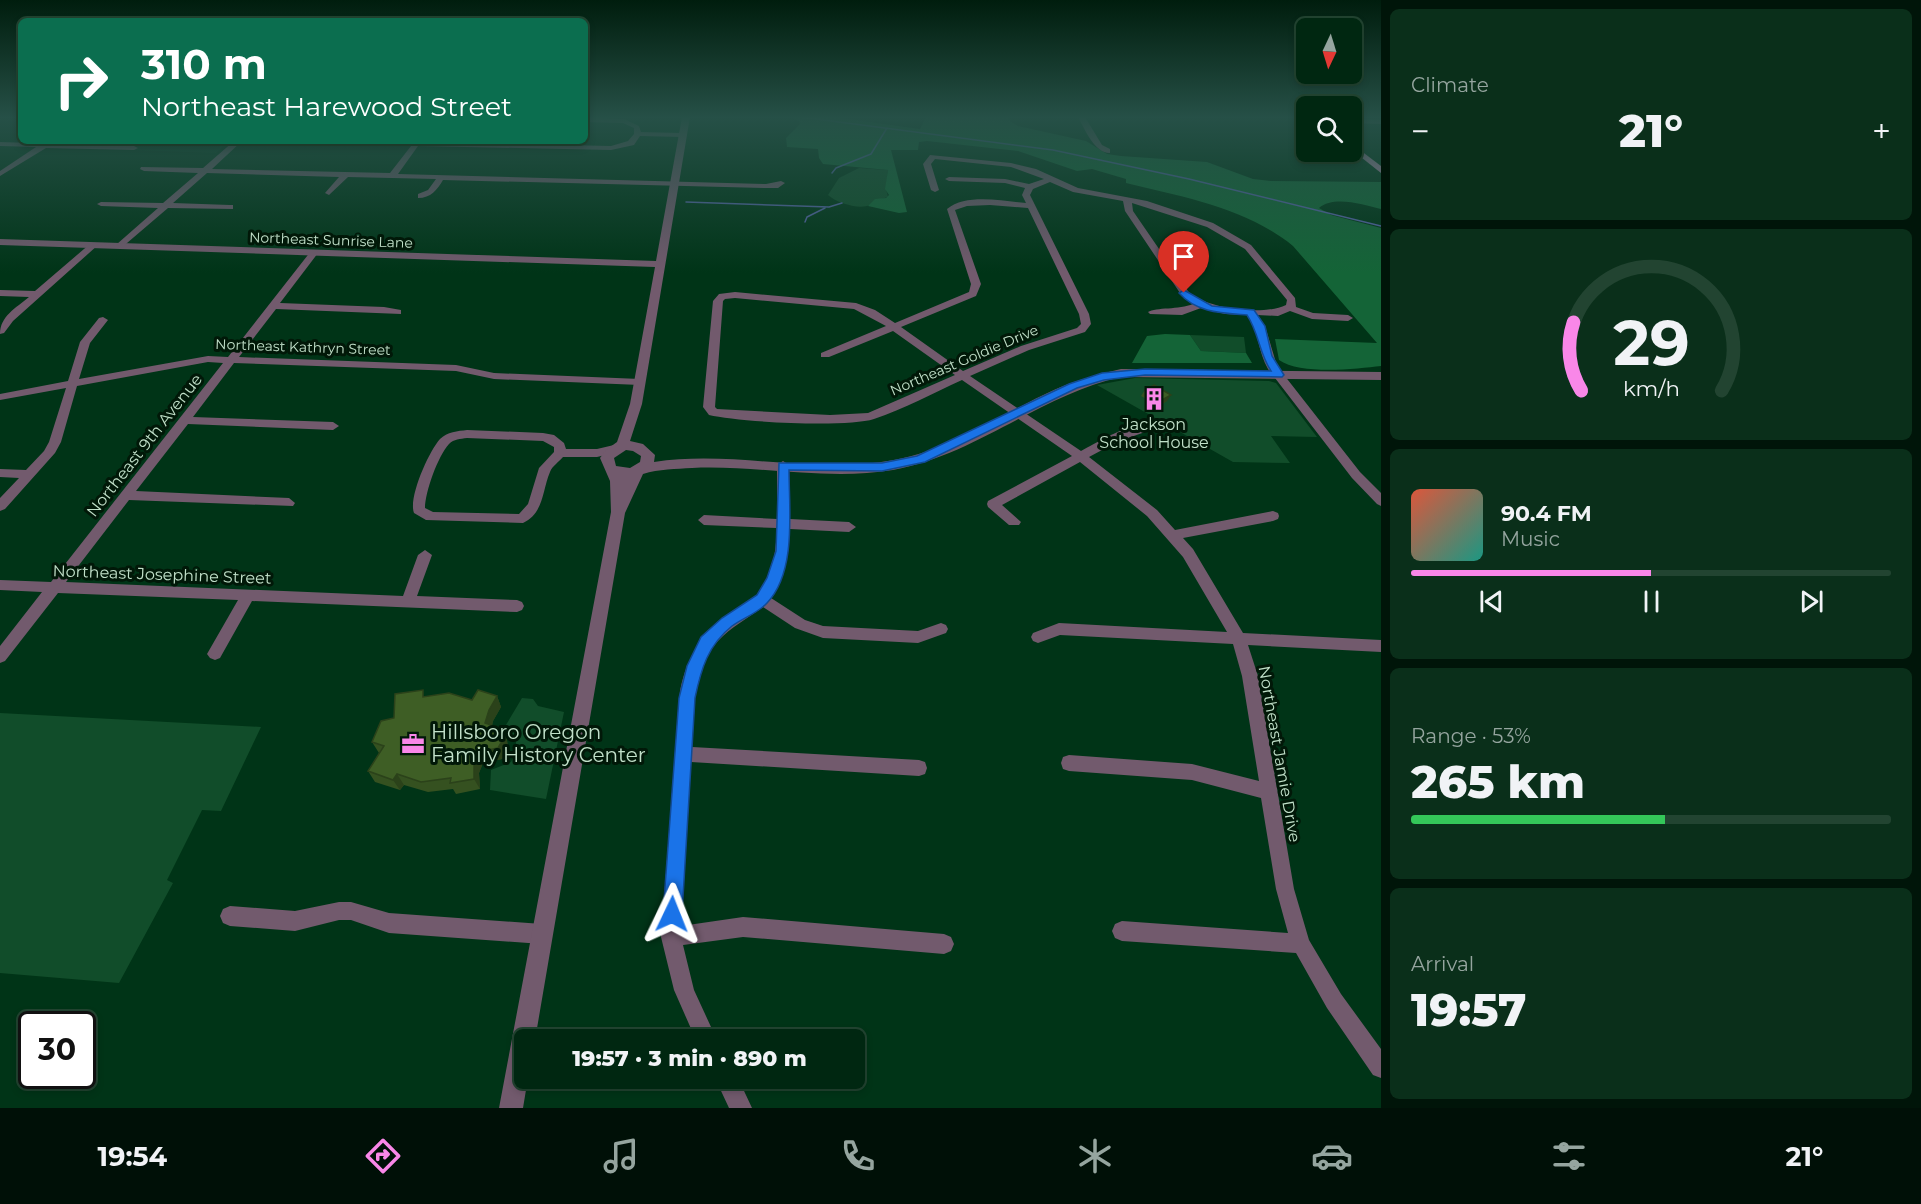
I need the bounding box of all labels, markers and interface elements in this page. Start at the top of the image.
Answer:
north arrow [1296,18,1362,84]
map controls [1296,18,1362,162]
text: 310 m [141,38,267,90]
icon: right [42,42,120,120]
text: Climate [1411,73,1489,97]
text: Northeast Harewood Street [141,90,512,123]
button: search [1296,96,1362,162]
text: 21° [1619,103,1683,158]
text: − [1411,111,1430,151]
text: + [1872,111,1891,151]
street label: Northeast Sunrise Lane [249,228,413,252]
pin [1158,231,1209,293]
icon: arrive [1167,240,1200,273]
text: 29 [1613,305,1689,381]
street label: Northeast Goldie Drive [887,321,1041,399]
street label: Northeast Kathryn Street [215,335,391,359]
street label: Northeast 9th Avenue [83,370,206,521]
text: km/h [1622,376,1680,402]
building icon: Jackson School House [1141,386,1167,412]
place label: Jackson School House [1099,415,1209,452]
text: 90.4 FM [1501,500,1592,527]
text: Music [1501,527,1560,551]
street label: Northeast Josephine Street [52,561,272,588]
icon: previous [1475,585,1508,618]
icon: pause [1635,585,1668,618]
icon: next [1795,585,1828,618]
street label: Northeast Jamie Drive [1255,664,1304,844]
place label: Hillsboro Oregon Family History Center [431,720,646,767]
text: Range · 53% [1411,724,1531,748]
office icon: Hillsboro Oregon Family History Center [400,731,426,757]
text: 265 km [1411,754,1585,809]
position arrow [640,882,704,946]
text: Arrival [1411,952,1474,976]
text: 19:57 [1411,982,1526,1037]
speed limit sign: 30 [18,1011,96,1089]
text: 19:57 · 3 min · 890 m [572,1045,807,1072]
icon: directions [362,1135,404,1177]
icon: music [600,1135,642,1177]
icon: phone [837,1135,879,1177]
icon: climate [1074,1135,1116,1177]
icon: car [1311,1135,1353,1177]
icon: filters [1548,1135,1590,1177]
text: 19:54 [98,1140,167,1173]
text: 21° [1786,1140,1823,1173]

